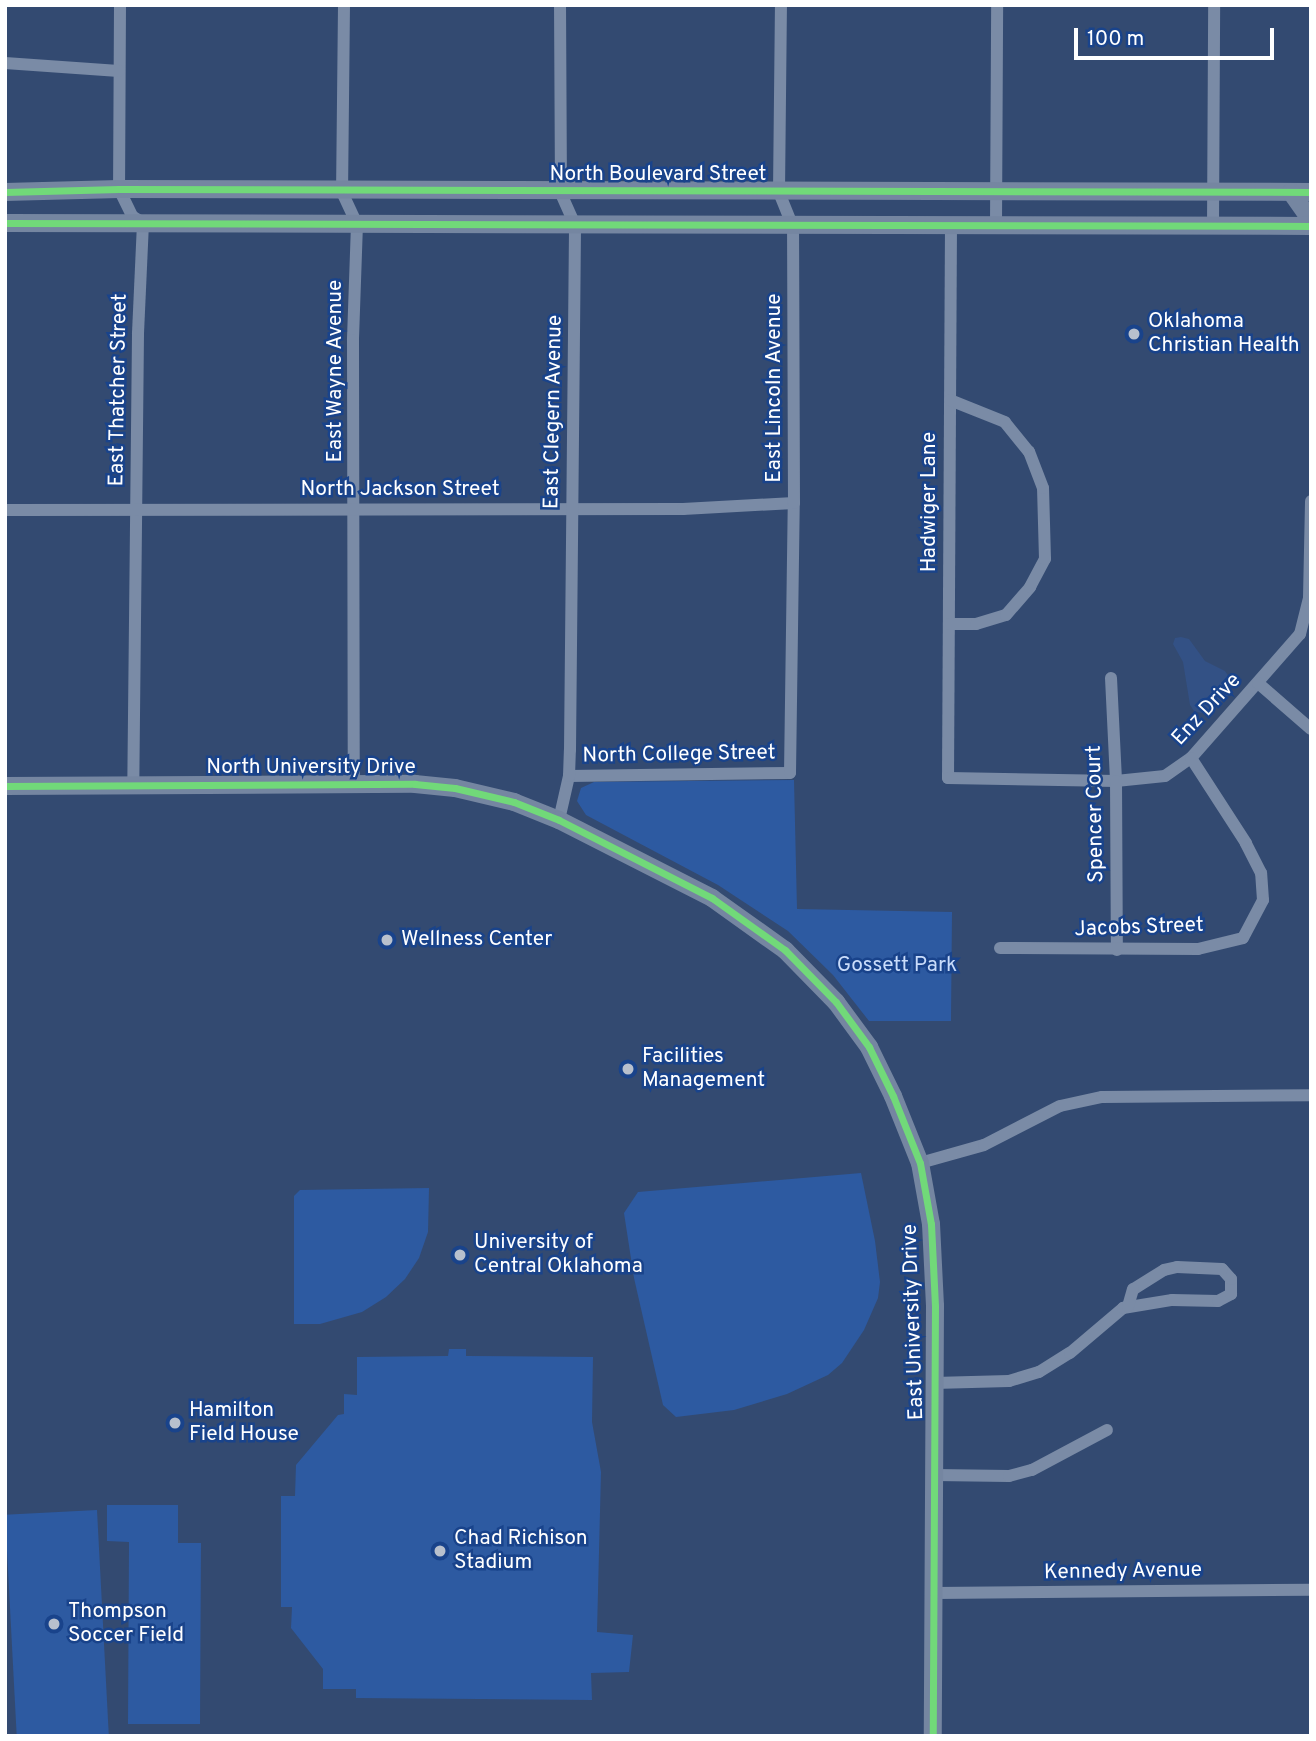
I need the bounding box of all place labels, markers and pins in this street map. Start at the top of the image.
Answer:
place label: Oklahoma Christian Health [1148,309,1299,359]
marker: Oklahoma Christian Health [1126,326,1142,342]
place label: Wellness Center [401,927,552,953]
marker: Wellness Center [379,932,395,948]
place label: Facilities Management [642,1044,765,1094]
marker: Facilities Management [620,1061,636,1077]
place label: University of Central Oklahoma [474,1230,643,1280]
marker: University of Central Oklahoma [452,1247,468,1263]
place label: Hamilton Field House [189,1398,299,1448]
marker: Hamilton Field House [167,1415,183,1431]
place label: Chad Richison Stadium [454,1526,588,1576]
marker: Chad Richison Stadium [432,1543,448,1559]
place label: Thompson Soccer Field [68,1599,184,1649]
marker: Thompson Soccer Field [46,1616,62,1632]

